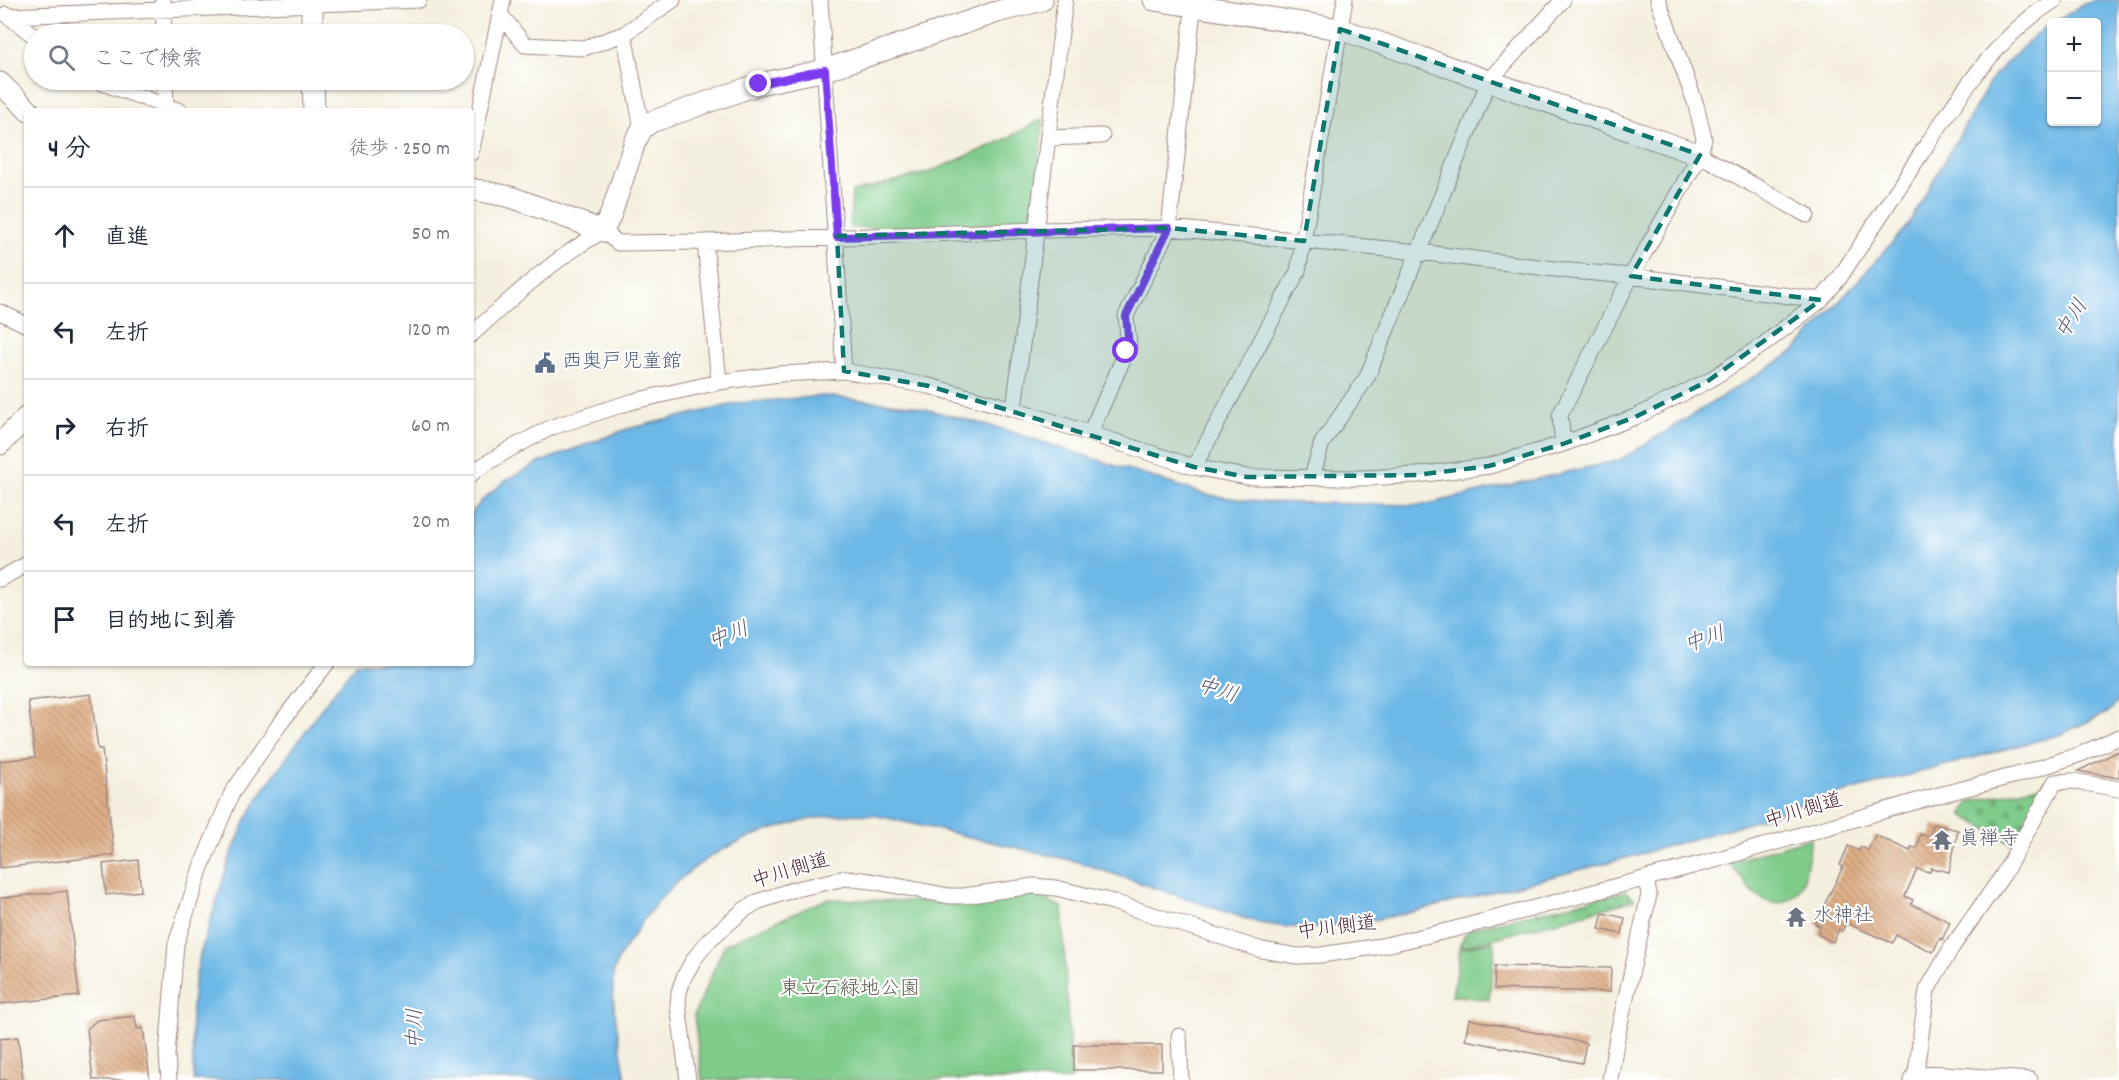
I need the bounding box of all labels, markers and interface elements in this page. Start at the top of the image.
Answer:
map controls [2047,18,2101,126]
button: + [2047,18,2101,72]
search box [24,24,474,90]
icon: search [45,41,78,74]
text: ここで検索 [93,45,203,76]
route end [745,70,771,96]
button: − [2047,72,2101,126]
text: 4 分 [48,132,91,169]
text: 徒歩 · 250 m [349,136,450,164]
icon: ahead [48,219,81,252]
text: 50 m [412,221,450,249]
text: 直進 [105,223,149,254]
water label: 中川 [2049,294,2097,346]
icon: left [48,315,81,348]
text: 120 m [408,317,450,345]
text: 左折 [105,319,149,350]
route start [1112,337,1138,363]
place label: 西奥戸児童館 [562,349,682,377]
public building icon: 西奥戸児童館 [533,351,557,375]
icon: right [48,411,81,444]
text: 60 m [411,413,450,441]
text: 右折 [105,415,149,446]
icon: left [48,507,81,540]
text: 20 m [412,509,450,537]
text: 左折 [105,511,149,542]
icon: arrive [48,603,81,636]
text: 目的地に到着 [105,607,237,638]
water label: 中川 [704,615,754,659]
water label: 中川 [1680,620,1730,662]
water label: 中川 [1193,672,1241,712]
street label: 中川側道 [1762,787,1846,837]
place label: 眞禅寺 [1959,826,2019,854]
temple icon: 眞禅寺 [1930,828,1954,852]
street label: 中川側道 [749,847,833,897]
place label: 水神社 [1813,903,1873,931]
temple icon: 水神社 [1784,905,1808,929]
street label: 中川側道 [1296,910,1378,948]
park label: 東立石緑地公園 [780,976,920,1004]
water label: 中川 [402,1008,432,1050]

